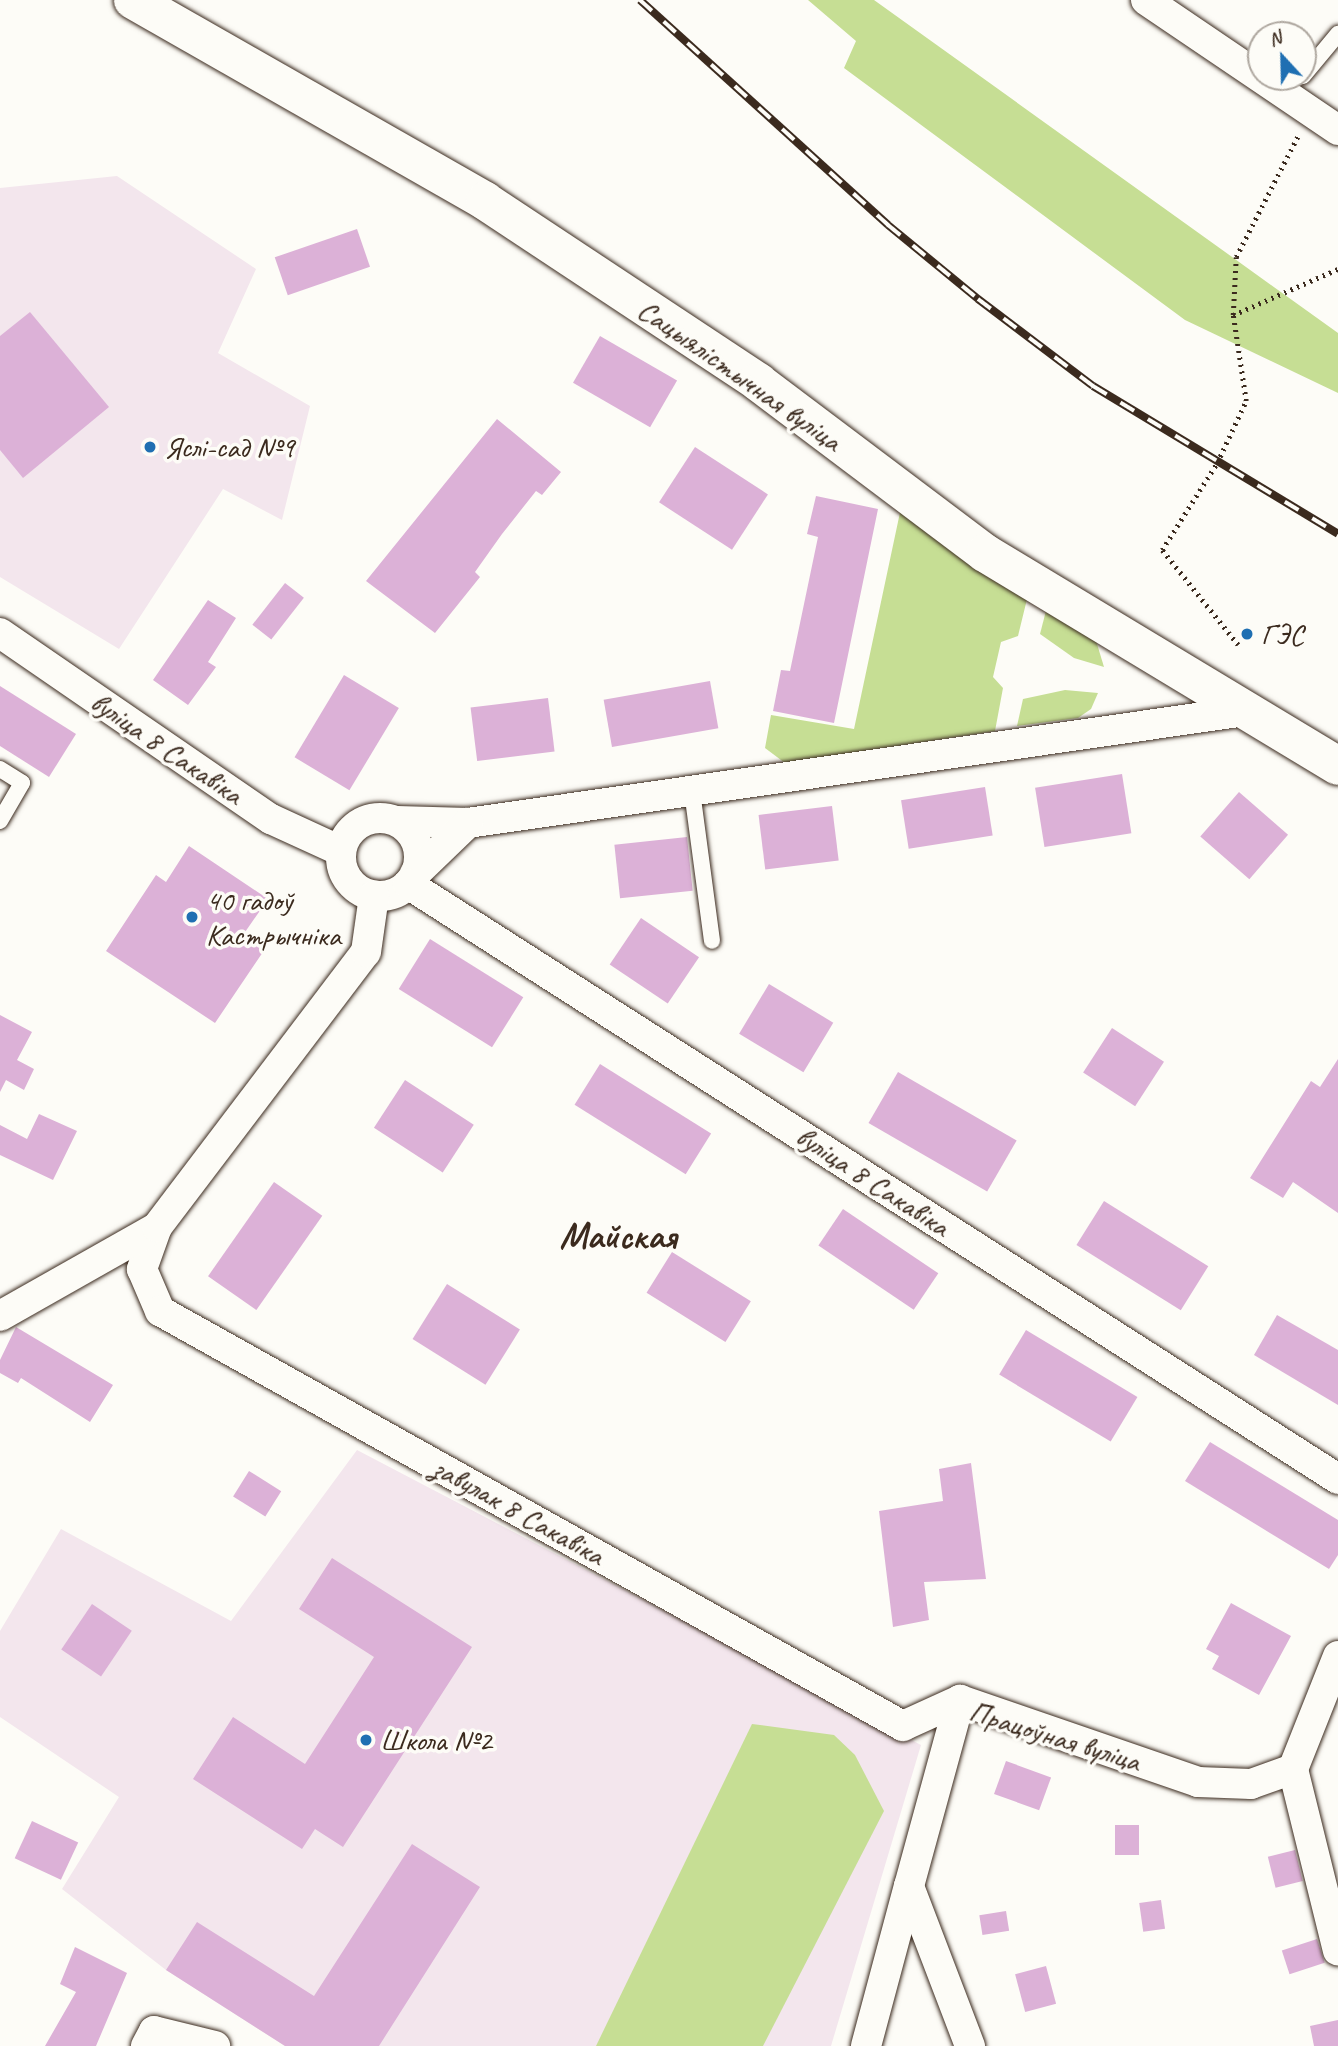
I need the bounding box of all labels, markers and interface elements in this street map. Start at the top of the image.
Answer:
north arrow [1247,21,1317,91]
text: N [1265,25,1285,52]
street label: Сацыялістычная вуліца [632,292,848,458]
place label: Яслі-сад №9 [164,429,294,465]
marker: Яслі-сад №9 [142,439,158,455]
place label: ГЭС [1261,616,1304,652]
marker: ГЭС [1239,626,1255,642]
street label: вуліца 8 Сакавіка [84,684,250,812]
place label: 40 гадоў Кастрычніка [206,882,341,953]
marker: 40 гадоў Кастрычніка [184,909,200,925]
street label: вуліца 8 Сакавіка [789,1118,957,1244]
district label: Майская [559,1214,677,1258]
street label: завулак 8 Сакавіка [427,1449,611,1573]
street label: Працоўная вуліца [965,1693,1145,1779]
place label: Школа №2 [380,1722,492,1758]
marker: Школа №2 [358,1732,374,1748]

